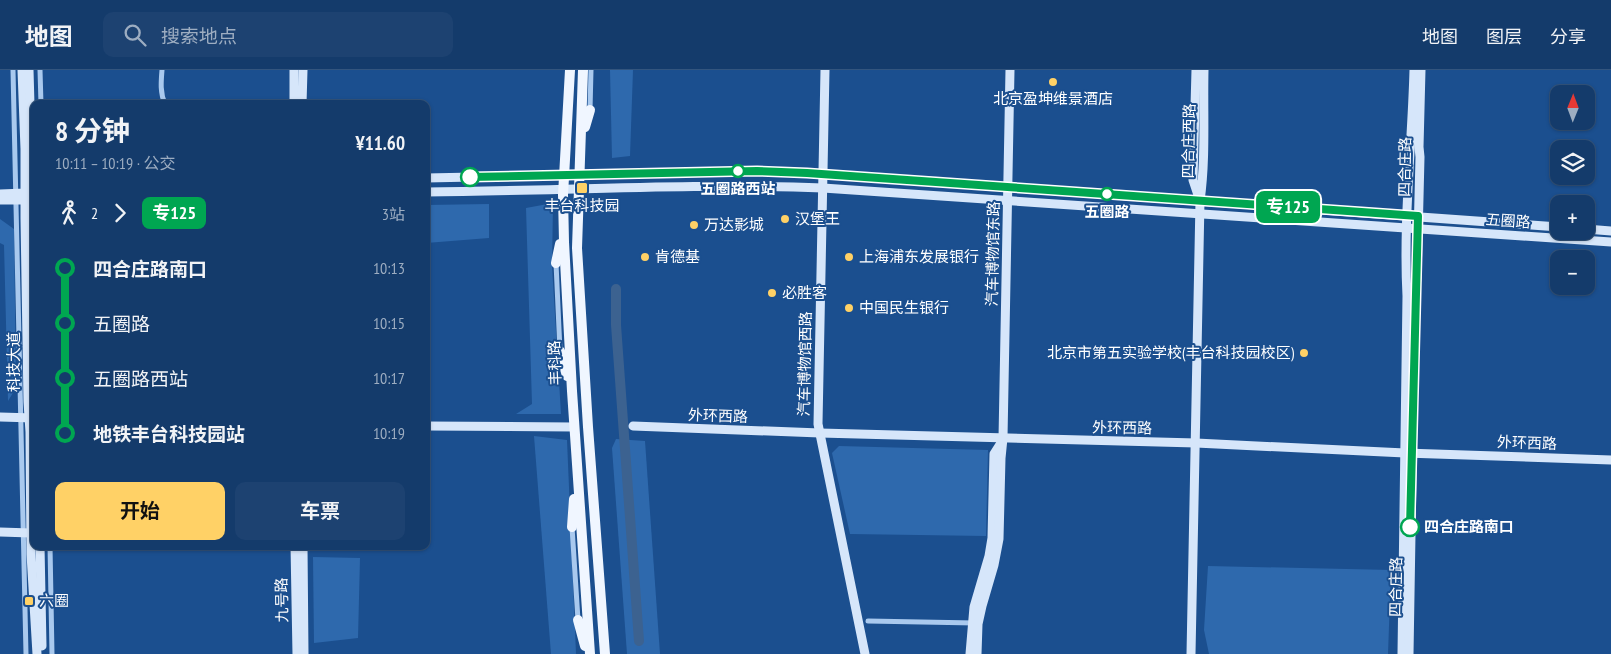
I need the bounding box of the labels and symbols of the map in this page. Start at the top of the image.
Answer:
marker: 北京盈坤维景酒店 [1047,76,1059,88]
north arrow [1550,85,1595,130]
place label: 北京盈坤维景酒店 [993,89,1113,108]
street label: 四合庄西路 [1178,103,1199,179]
street label: 四合庄路 [1394,137,1415,197]
marker: 五圈路西站 [731,164,745,178]
unlabelled marker [460,167,480,187]
place label: 五圈路西站 [700,179,776,198]
marker: 丰台科技园 [575,181,589,195]
marker: 五圈路 [1100,187,1114,201]
line badge: 专125 [1253,191,1323,223]
place label: 丰台科技园 [544,196,620,215]
street label: 汽车博物馆东路 [982,201,1003,307]
place label: 五圈路 [1084,202,1130,221]
place label: 汉堡王 [795,209,840,228]
street label: 五圈路 [1485,209,1531,232]
marker: 汉堡王 [779,213,791,225]
place label: 万达影城 [704,215,764,234]
marker: 万达影城 [688,219,700,231]
place label: 肯德基 [655,247,700,266]
place label: 上海浦东发展银行 [859,247,979,266]
marker: 肯德基 [639,251,651,263]
marker: 上海浦东发展银行 [843,251,855,263]
place label: 必胜客 [782,283,827,302]
marker: 必胜客 [766,287,778,299]
place label: 中国民生银行 [859,298,949,317]
marker: 中国民生银行 [843,302,855,314]
street label: 汽车博物馆西路 [794,311,815,417]
street label: 科技大道 [4,332,23,392]
street label: 丰科路 [544,340,565,386]
place label: 北京市第五实验学校(丰台科技园校区) [1047,343,1294,362]
marker: 北京市第五实验学校(丰台科技园校区) [1298,347,1310,359]
street label: 外环西路 [688,405,748,426]
street label: 外环西路 [1092,417,1152,438]
street label: 外环西路 [1497,432,1557,453]
marker: 四合庄路南口 [1400,517,1420,537]
place label: 四合庄路南口 [1424,517,1514,536]
street label: 四合庄路 [1385,557,1406,617]
street label: 九号路 [272,577,291,623]
place label: 六圈 [39,591,69,610]
marker: 六圈 [23,595,35,607]

